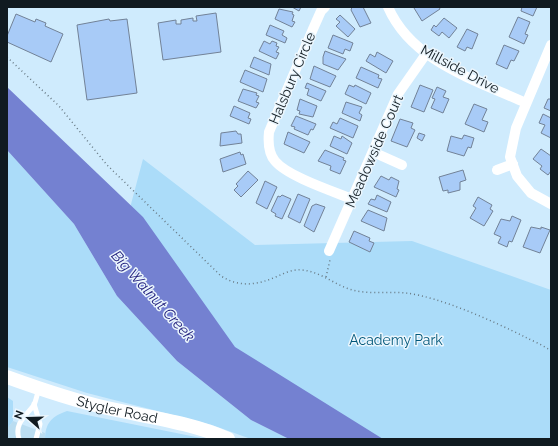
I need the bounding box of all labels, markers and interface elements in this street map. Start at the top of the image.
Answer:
street label: Halsbury Circle [265,30,319,126]
street label: Millside Drive [418,42,502,96]
street label: Meadowside Court [342,92,406,210]
water label: Big Walnut Creek [107,247,199,345]
park label: Academy Park [349,332,443,348]
street label: Stygler Road [75,393,159,426]
north arrow [8,398,48,438]
text: N [12,409,27,421]

